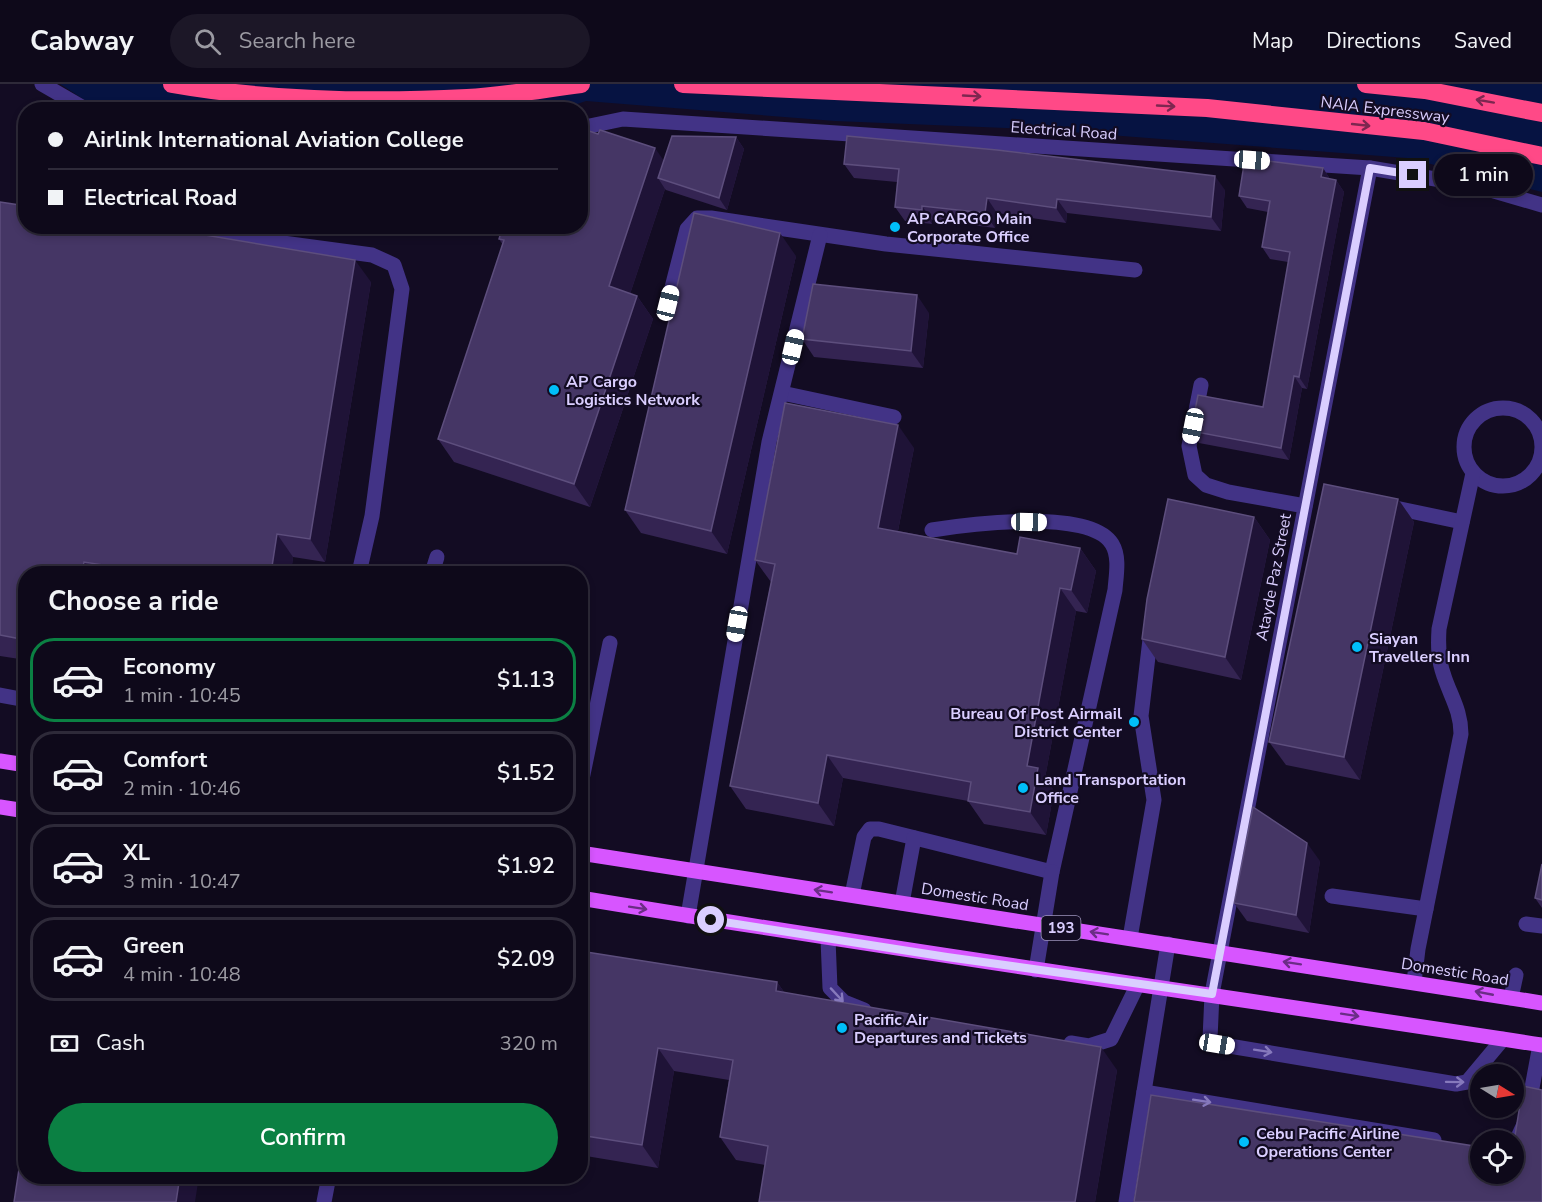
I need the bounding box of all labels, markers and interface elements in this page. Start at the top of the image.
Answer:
search box [170,14,590,68]
text: Cabway [30,22,134,60]
icon: search [191,25,224,58]
text: Search here [239,26,355,56]
text: Map [1252,27,1293,55]
text: Directions [1326,27,1421,55]
text: Saved [1454,27,1512,55]
one-way arrow [961,90,981,101]
street label: NAIA Expressway [1319,91,1451,129]
one-way arrow [1475,95,1495,106]
one-way arrow [1156,101,1176,112]
street label: Electrical Road [1010,116,1118,146]
one-way arrow [1350,119,1370,130]
text: Airlink International Aviation College [84,125,464,155]
car [1233,150,1271,170]
callout: 1 min [1434,154,1533,196]
route end [1399,161,1426,188]
text: 1 min [1458,161,1509,188]
text: Electrical Road [84,183,237,213]
place label: AP CARGO Main Corporate Office [907,208,1032,248]
marker: AP CARGO Main Corporate Office [888,220,902,234]
car [655,283,681,323]
car [780,327,806,367]
place label: AP Cargo Logistics Network [566,371,700,411]
marker: AP Cargo Logistics Network [547,383,561,397]
car [1181,407,1205,445]
street label: Atayde Paz Street [1251,511,1297,643]
car [1011,513,1047,531]
text: Choose a ride [48,583,219,620]
car [725,605,749,643]
place label: Siayan Travellers Inn [1369,628,1470,668]
marker: Siayan Travellers Inn [1350,640,1364,654]
text: Economy [123,652,215,682]
icon: car [51,653,105,707]
text: $1.13 [497,665,555,695]
text: 1 min · 10:45 [123,682,241,709]
place label: Bureau Of Post Airmail District Center [950,703,1123,743]
marker: Bureau Of Post Airmail District Center [1127,715,1141,729]
text: Comfort [123,745,207,775]
icon: car [51,746,105,800]
text: $1.52 [497,758,555,788]
place label: Land Transportation Office [1035,769,1186,809]
text: 2 min · 10:46 [123,775,241,802]
marker: Land Transportation Office [1016,781,1030,795]
text: XL [123,838,150,868]
icon: car [51,839,105,893]
text: $1.92 [497,851,555,881]
text: 3 min · 10:47 [123,868,241,895]
street label: Domestic Road [919,878,1030,916]
one-way arrow [814,885,834,896]
one-way arrow [628,903,648,914]
route start [697,906,724,933]
road number: 193 [1042,916,1080,940]
one-way arrow [1090,928,1109,939]
text: Green [123,931,184,961]
icon: car [51,932,105,986]
text: $2.09 [497,944,555,974]
street label: Domestic Road [1399,953,1510,991]
one-way arrow [1282,958,1302,969]
text: 4 min · 10:48 [123,961,241,988]
one-way arrow [830,987,844,1002]
one-way arrow [1475,987,1495,998]
place label: Pacific Air Departures and Tickets [854,1009,1027,1049]
one-way arrow [1340,1009,1360,1020]
marker: Pacific Air Departures and Tickets [835,1021,849,1035]
icon: cash [48,1027,81,1060]
text: Cash [96,1028,145,1058]
text: 320 m [500,1030,558,1057]
car [1198,1032,1236,1056]
one-way arrow [1252,1046,1272,1057]
north arrow [1470,1064,1524,1118]
map controls [1470,1064,1524,1184]
one-way arrow [1445,1076,1464,1088]
one-way arrow [1192,1096,1211,1107]
button: Confirm [48,1103,558,1172]
place label: Cebu Pacific Airline Operations Center [1256,1123,1400,1163]
button: locate [1470,1130,1524,1184]
marker: Cebu Pacific Airline Operations Center [1237,1135,1251,1149]

